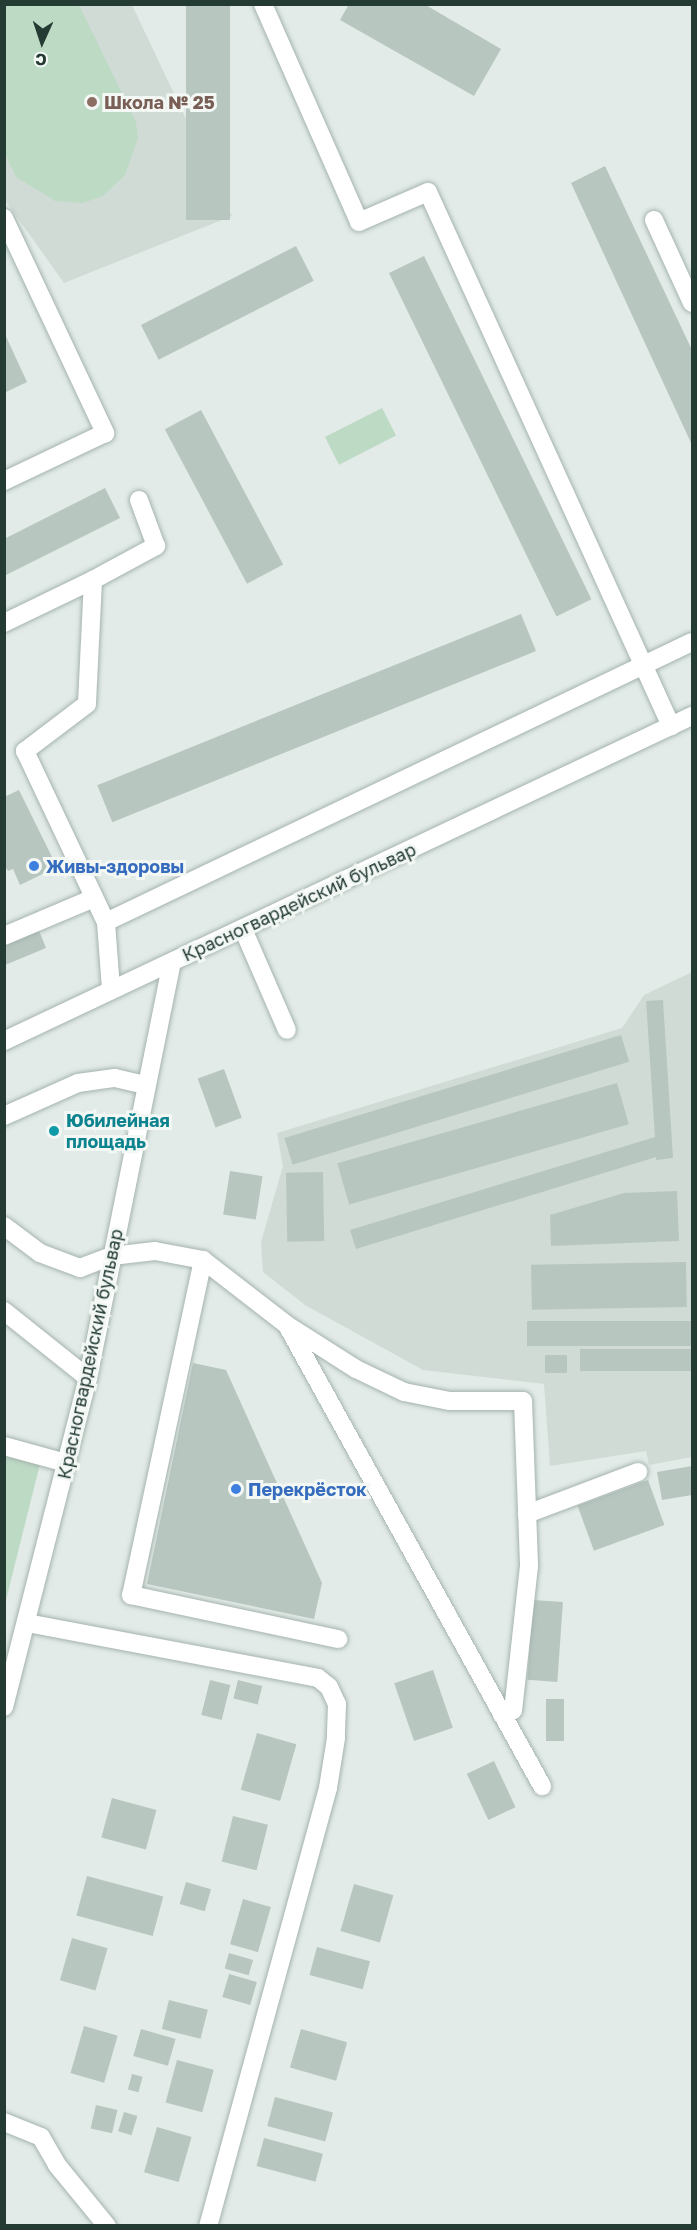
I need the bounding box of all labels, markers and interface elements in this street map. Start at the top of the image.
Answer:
north arrow [12,12,72,72]
text: С [35,50,47,70]
place label: Школа № 25 [104,91,215,113]
marker: Школа № 25 [85,95,99,109]
street label: Красногвардейский бульвар [179,838,419,966]
place label: Живы-здоровы [46,855,184,877]
marker: Живы-здоровы [27,859,41,873]
place label: Юбилейная площадь [66,1110,170,1152]
marker: Юбилейная площадь [47,1124,61,1138]
street label: Красногвардейский бульвар [53,1227,127,1481]
place label: Перекрёсток [248,1478,367,1500]
marker: Перекрёсток [229,1482,243,1496]

